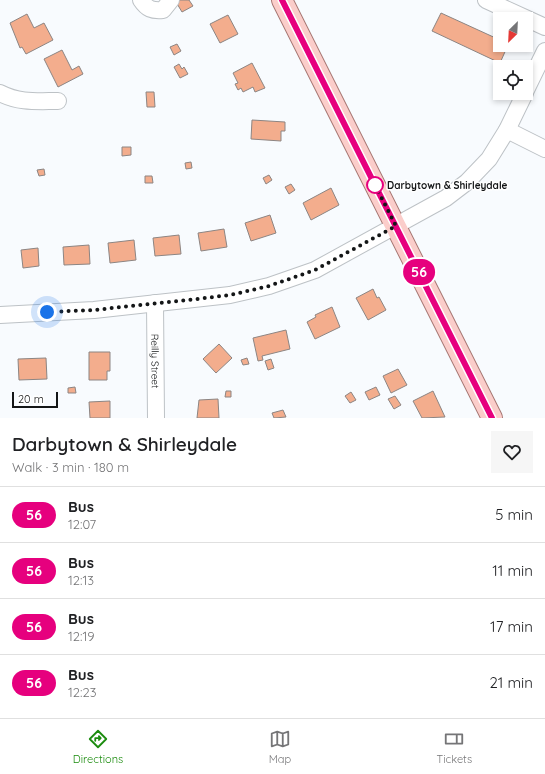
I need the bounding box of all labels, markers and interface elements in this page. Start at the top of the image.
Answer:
north arrow [493,12,533,52]
map controls [493,12,533,100]
button: locate [493,60,533,100]
marker: Darbytown & Shirleydale [366,176,384,194]
place label: Darbytown & Shirleydale [387,179,507,192]
line badge: 56 [401,259,437,285]
text: 56 [411,263,427,281]
your location [37,302,57,322]
street label: Reilly Street [148,334,162,389]
scale bar [12,390,58,409]
text: 20 m [18,392,44,406]
button: heart [491,431,533,473]
text: Darbytown & Shirleydale [12,432,237,456]
text: Walk · 3 min · 180 m [12,459,129,475]
text: Bus [68,497,94,516]
text: 5 min [495,505,533,524]
text: 56 [26,506,42,524]
text: 12:07 [68,516,96,532]
text: Bus [68,553,94,572]
text: 11 min [492,561,533,580]
text: 56 [26,562,42,580]
text: 12:13 [68,572,94,588]
text: Bus [68,609,94,628]
text: 17 min [490,617,533,636]
text: 56 [26,618,42,636]
text: 12:19 [68,628,95,644]
text: Bus [68,665,94,684]
text: 21 min [489,673,533,692]
text: 56 [26,674,42,692]
text: 12:23 [68,684,96,700]
tab: Directions [73,728,123,766]
tab: Map [269,728,291,766]
tab: Tickets [437,728,472,766]

